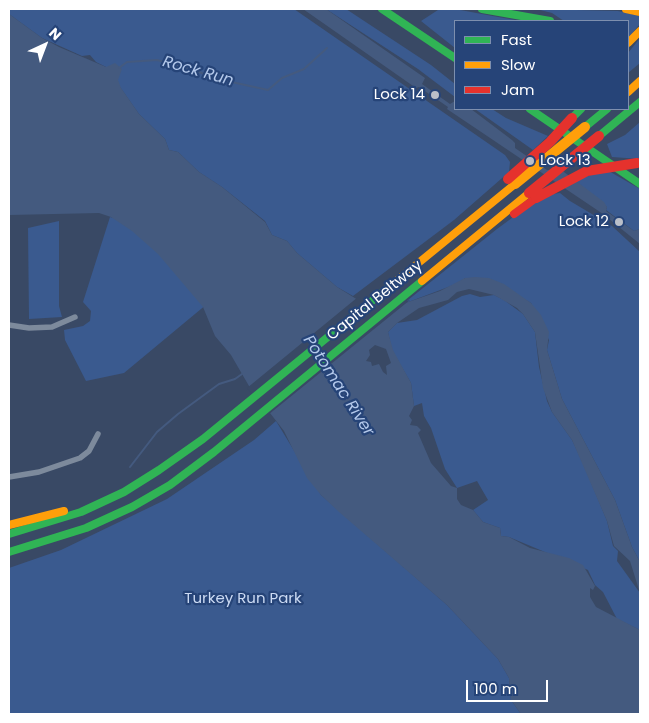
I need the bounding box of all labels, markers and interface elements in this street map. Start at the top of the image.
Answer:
north arrow [20,20,70,70]
legend [454,20,629,110]
text: N [45,23,66,45]
text: Fast [501,29,532,50]
water label: Rock Run [160,53,236,91]
text: Slow [501,54,535,75]
text: Jam [501,79,535,100]
place label: Lock 14 [374,86,425,104]
marker: Lock 14 [429,89,441,101]
place label: Lock 13 [540,152,591,170]
marker: Lock 13 [524,155,536,167]
place label: Lock 12 [559,213,609,231]
marker: Lock 12 [613,216,625,228]
street label: Capital Beltway [324,257,426,345]
water label: Potomac River [298,332,378,440]
park label: Turkey Run Park [184,590,302,608]
scale bar [469,670,552,702]
text: 100 m [474,678,517,699]

